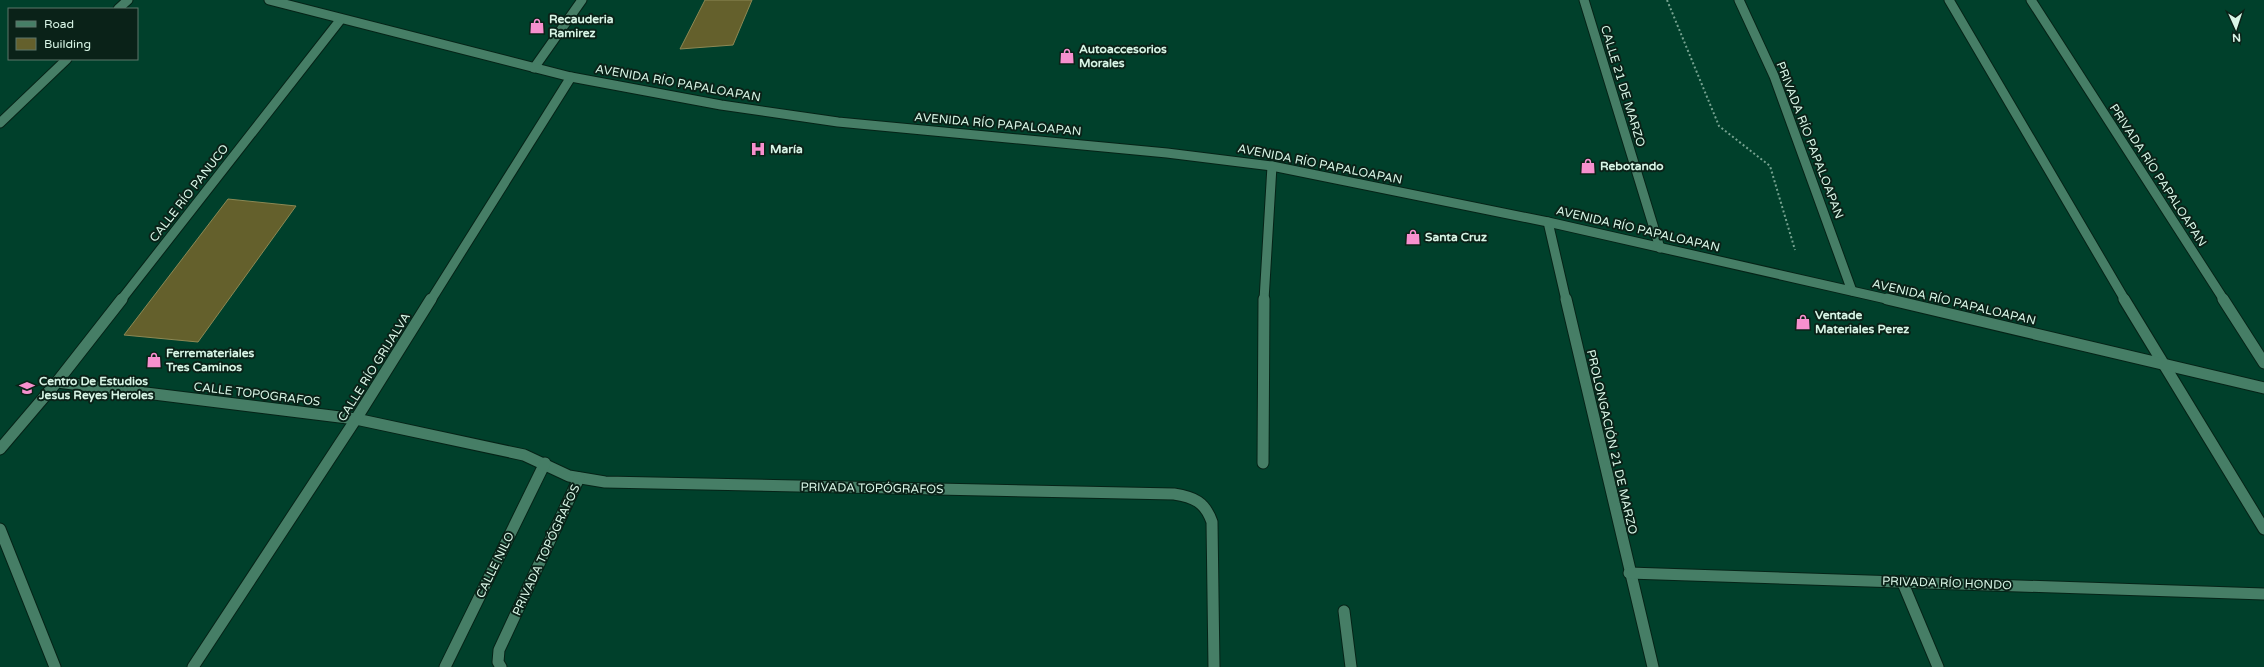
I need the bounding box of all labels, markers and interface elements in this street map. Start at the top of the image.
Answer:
legend [8,8,138,60]
north arrow [2216,8,2256,48]
place label: Recauderia Ramirez [549,12,614,40]
text: Road [44,17,74,31]
shop icon: Recauderia Ramirez [528,17,546,35]
street label: CALLE 21 DE MARZO [1598,24,1648,149]
text: N [2232,31,2241,44]
text: Building [44,37,91,51]
place label: Autoaccesorios Morales [1079,42,1167,70]
shop icon: Autoaccesorios Morales [1058,47,1076,65]
street label: PRIVADA RÍO PAPALOAPAN [1774,60,1846,220]
street label: AVENIDA RÍO PAPALOAPAN [594,62,762,104]
street label: PRIVADA RÍO PAPALOAPAN [2107,101,2209,249]
street label: AVENIDA RÍO PAPALOAPAN [914,110,1082,138]
hospital icon: María [749,140,767,158]
street label: CALLE RÍO PANUCO [147,141,232,245]
street label: AVENIDA RÍO PAPALOAPAN [1236,141,1404,187]
place label: María [770,142,803,156]
shop icon: Rebotando [1579,157,1597,175]
place label: Rebotando [1600,159,1664,173]
street label: AVENIDA RÍO PAPALOAPAN [1555,203,1721,255]
shop icon: Santa Cruz [1404,228,1422,246]
place label: Santa Cruz [1425,230,1487,244]
street label: AVENIDA RÍO PAPALOAPAN [1871,276,2037,328]
place label: Ventade Materiales Perez [1815,308,1909,336]
street label: CALLE RÍO GRIJALVA [335,310,413,424]
shop icon: Ventade Materiales Perez [1794,313,1812,331]
place label: Ferremateriales Tres Caminos [165,346,254,374]
street label: PROLONGACIÓN 21 DE MARZO [1584,348,1640,536]
shop icon: Ferremateriales Tres Caminos [145,351,163,369]
place label: Centro De Estudios Jesus Reyes Heroles [38,374,154,403]
school or university icon: Centro De Estudios Jesus Reyes Heroles [18,379,36,397]
street label: CALLE TOPOGRAFOS [193,379,321,409]
street label: PRIVADA TOPÓGRAFOS [800,480,944,496]
street label: PRIVADA TOPÓGRAFOS [509,482,583,618]
street label: CALLE NILO [473,530,517,600]
street label: PRIVADA RÍO HONDO [1882,574,2012,592]

